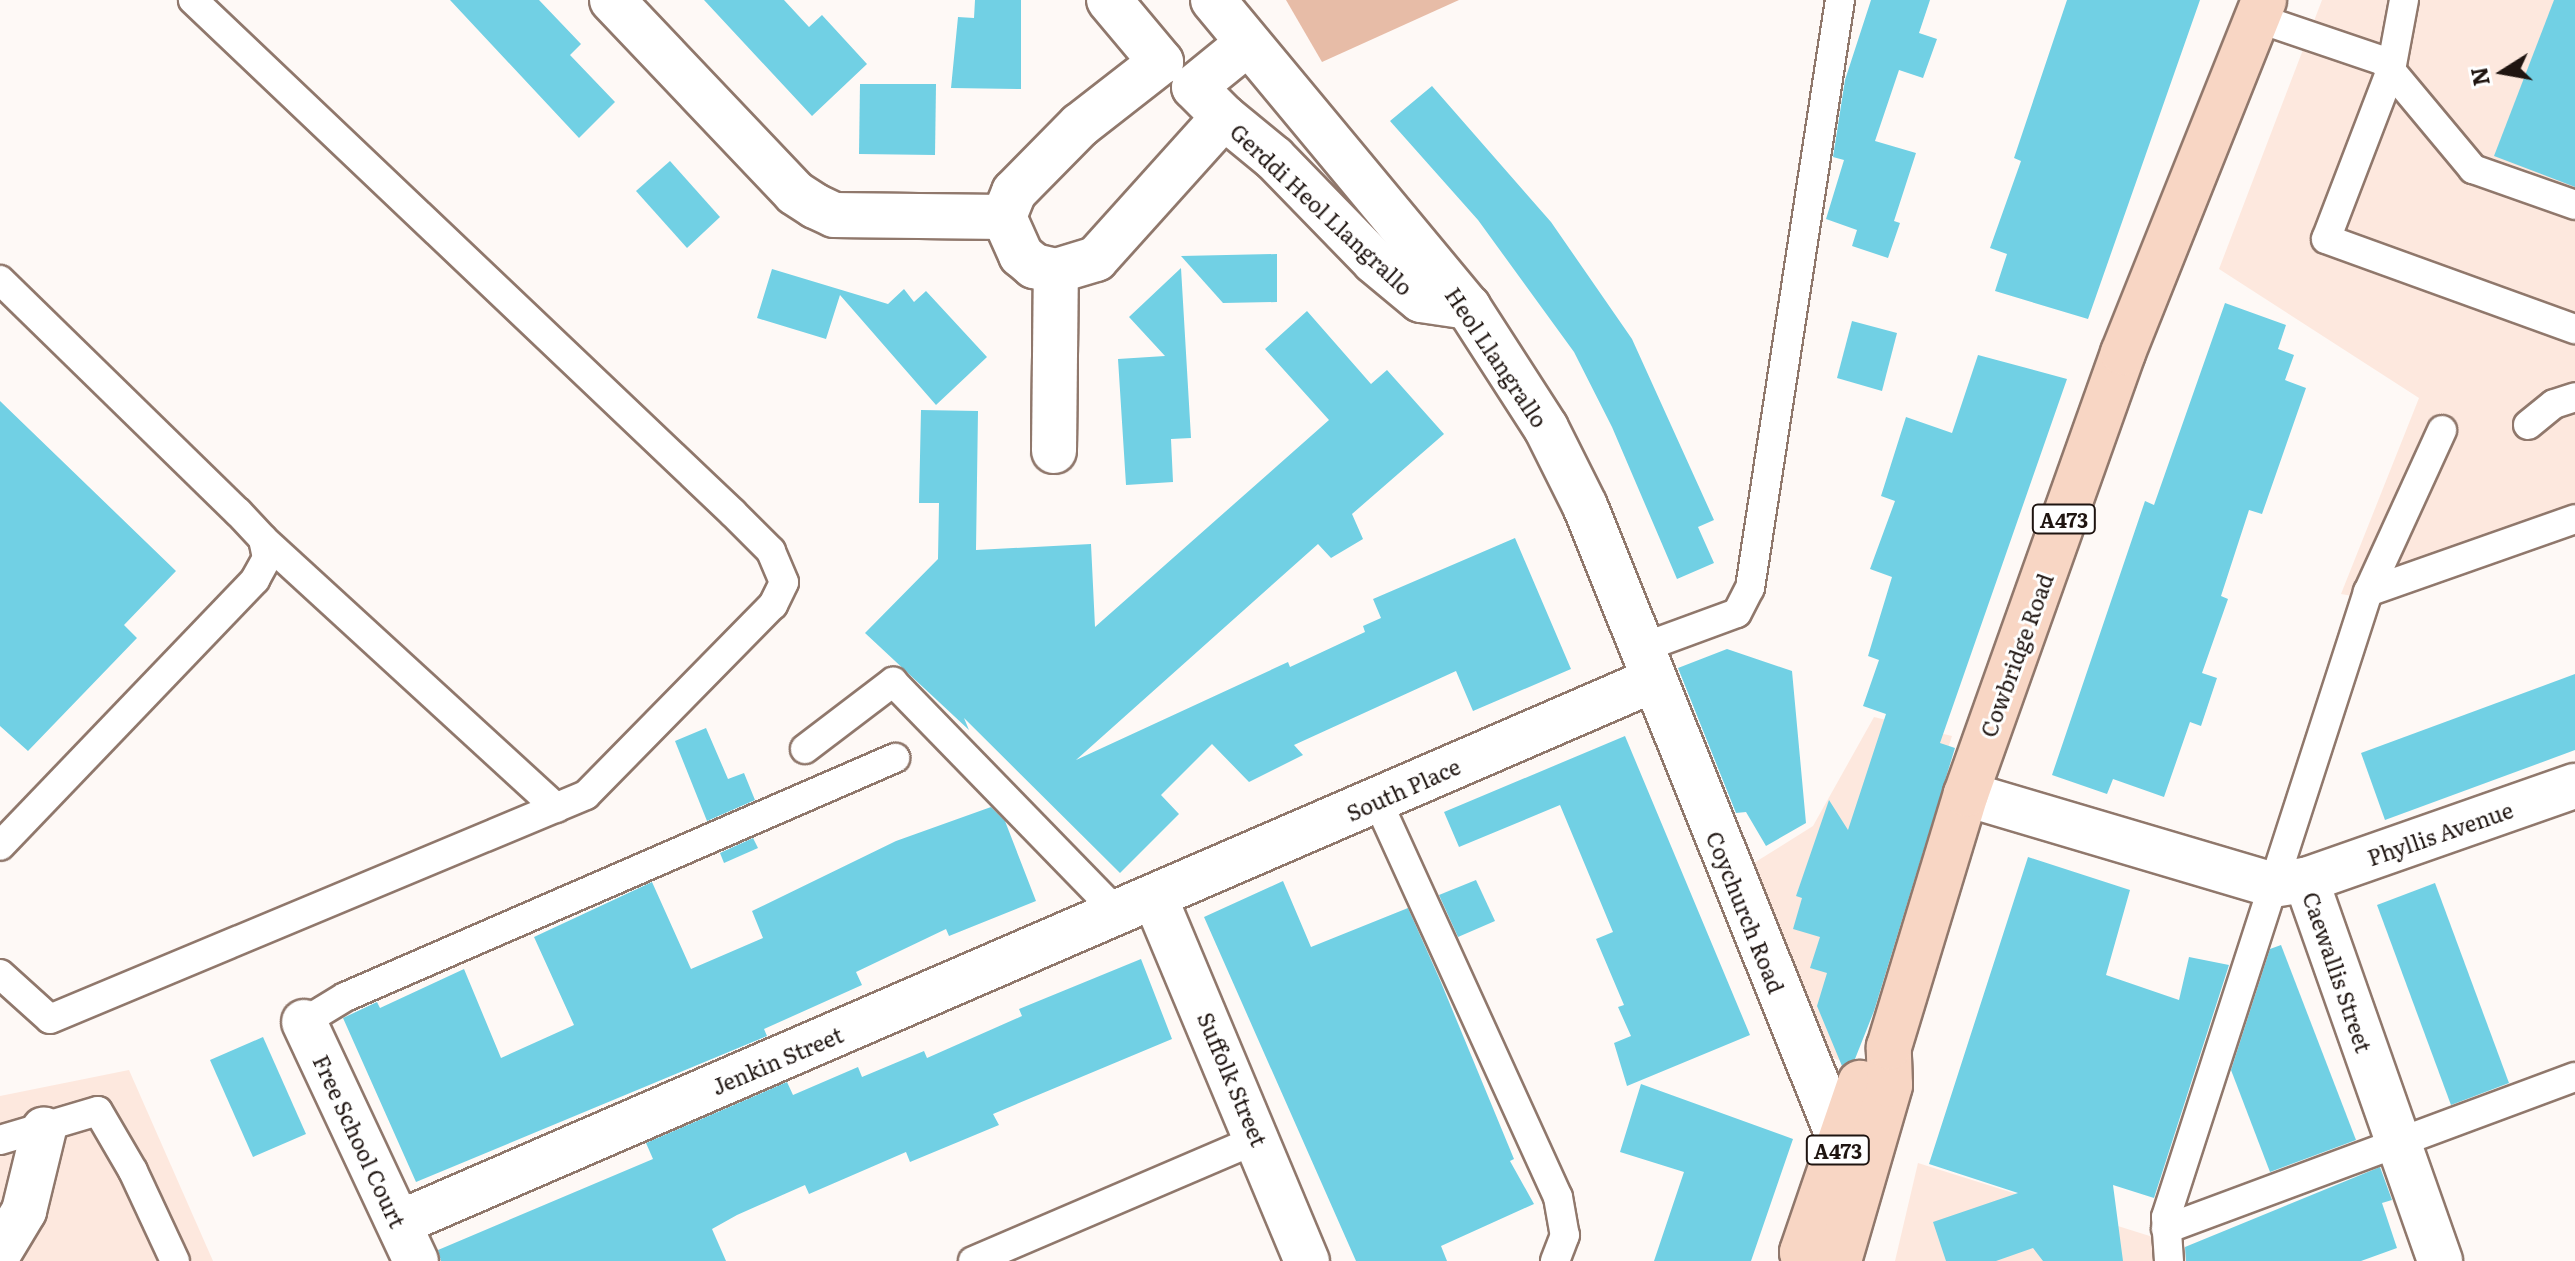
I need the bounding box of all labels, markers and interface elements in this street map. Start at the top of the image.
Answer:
north arrow [2463,32,2543,112]
text: N [2461,64,2497,89]
street label: Gerddi Heol Llangrallo [1225,118,1419,300]
street label: Heol Llangrallo [1440,282,1554,432]
road number: A473 [2030,503,2098,535]
street label: Cowbridge Road [1974,570,2058,740]
street label: South Place [1342,752,1464,826]
street label: Phyllis Avenue [2364,796,2516,870]
street label: Coychurch Road [1702,827,1790,997]
street label: Caewallis Street [2298,888,2378,1056]
street label: Suffolk Street [1193,1008,1273,1150]
street label: Jenkin Street [708,1021,846,1099]
street label: Free School Court [308,1050,412,1232]
road number: A473 [1804,1134,1872,1166]

